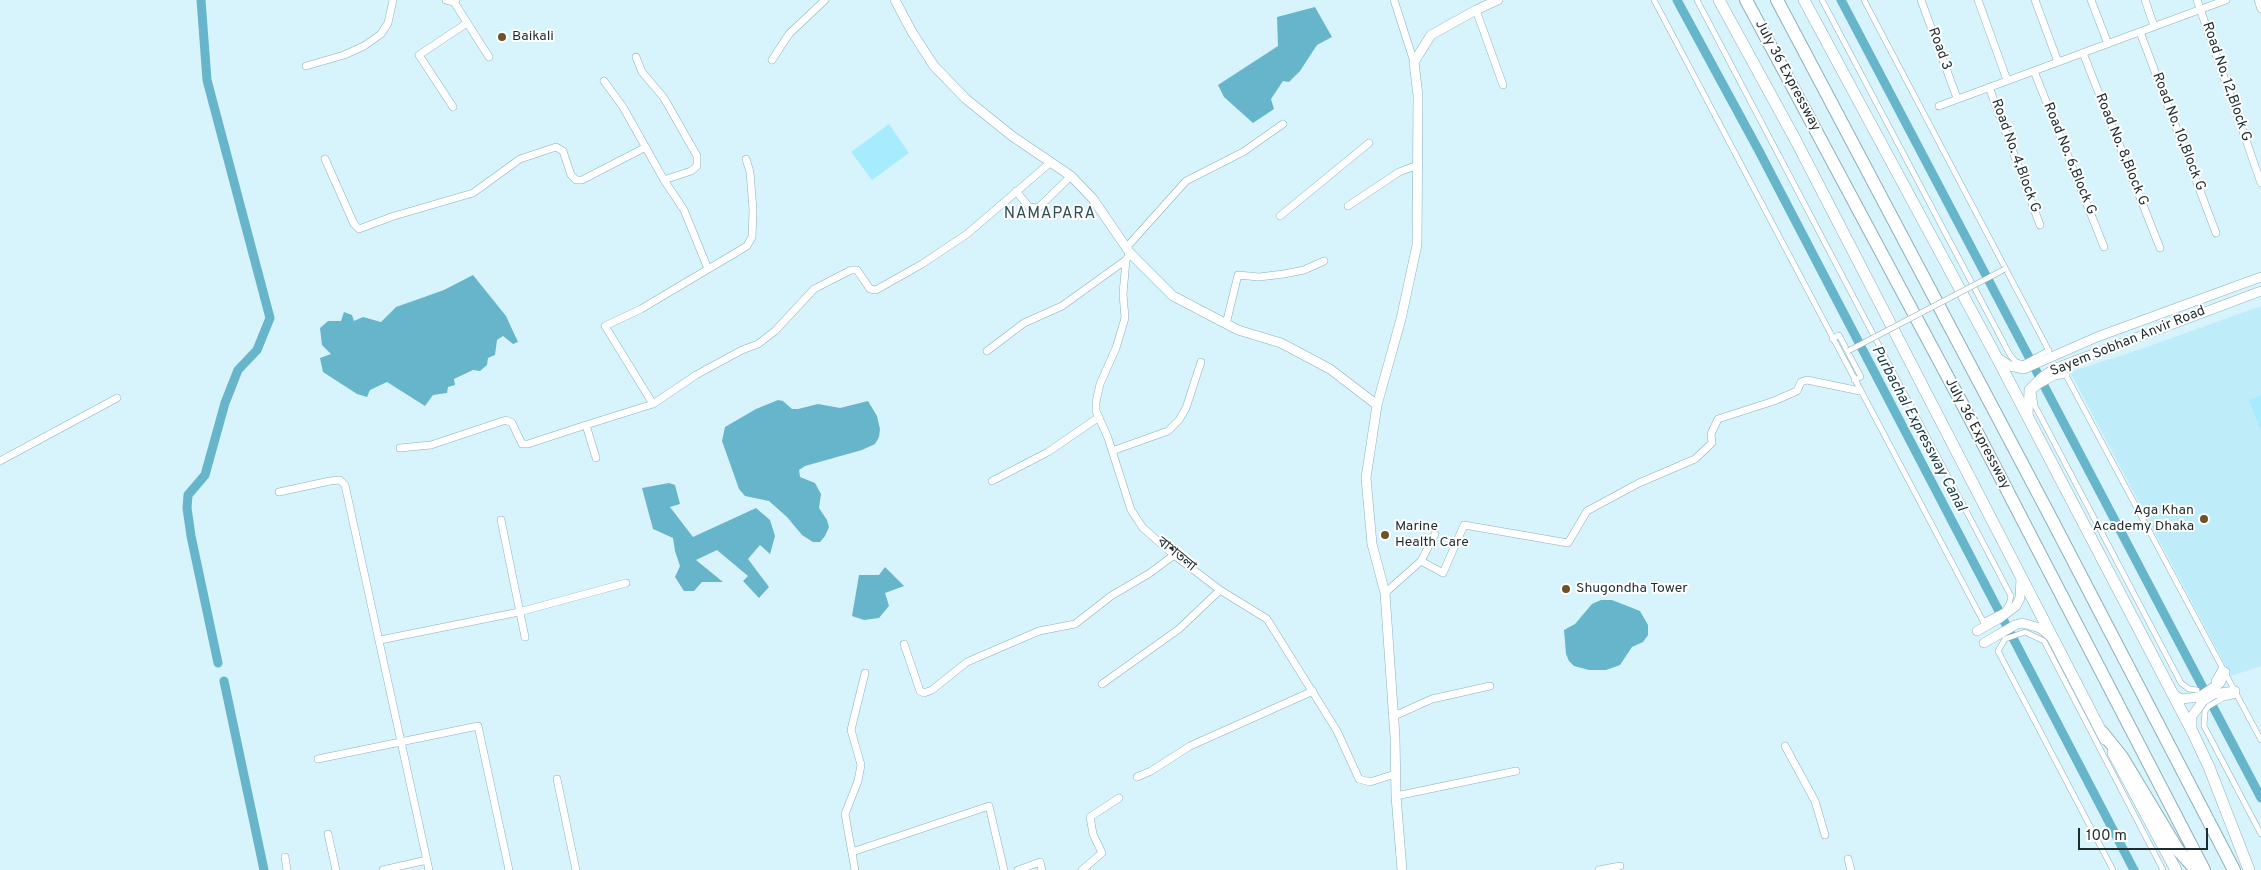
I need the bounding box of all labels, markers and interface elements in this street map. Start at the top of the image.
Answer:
street label: July 36 Expressway [1751,17,1823,135]
street label: Road No. 12,Block G [2198,20,2254,144]
street label: Road 3 [1924,25,1954,73]
place label: Baikali [512,29,554,45]
marker: Baikali [496,31,508,43]
street label: Road No. 10,Block G [2148,70,2208,194]
street label: Road No. 8,Block G [2091,91,2151,209]
street label: Road No. 4,Block G [1987,97,2043,215]
street label: Road No. 6,Block G [2039,100,2099,218]
district label: NAMAPARA [1003,205,1097,225]
street label: Sayem Sobhan Anvir Road [2048,303,2208,381]
water label: Purbachal Expressway Canal [1867,343,1969,515]
street label: July 36 Expressway [1941,375,2013,493]
place label: Aga Khan Academy Dhaka [2093,503,2194,536]
marker: Aga Khan Academy Dhaka [2198,513,2210,525]
place label: Marine Health Care [1395,519,1469,552]
marker: Marine Health Care [1379,529,1391,541]
street label: বাশতলা [1153,534,1199,576]
place label: Shugondha Tower [1576,581,1688,597]
marker: Shugondha Tower [1560,583,1572,595]
scale bar [2081,818,2211,850]
text: 100 m [2086,827,2127,846]

